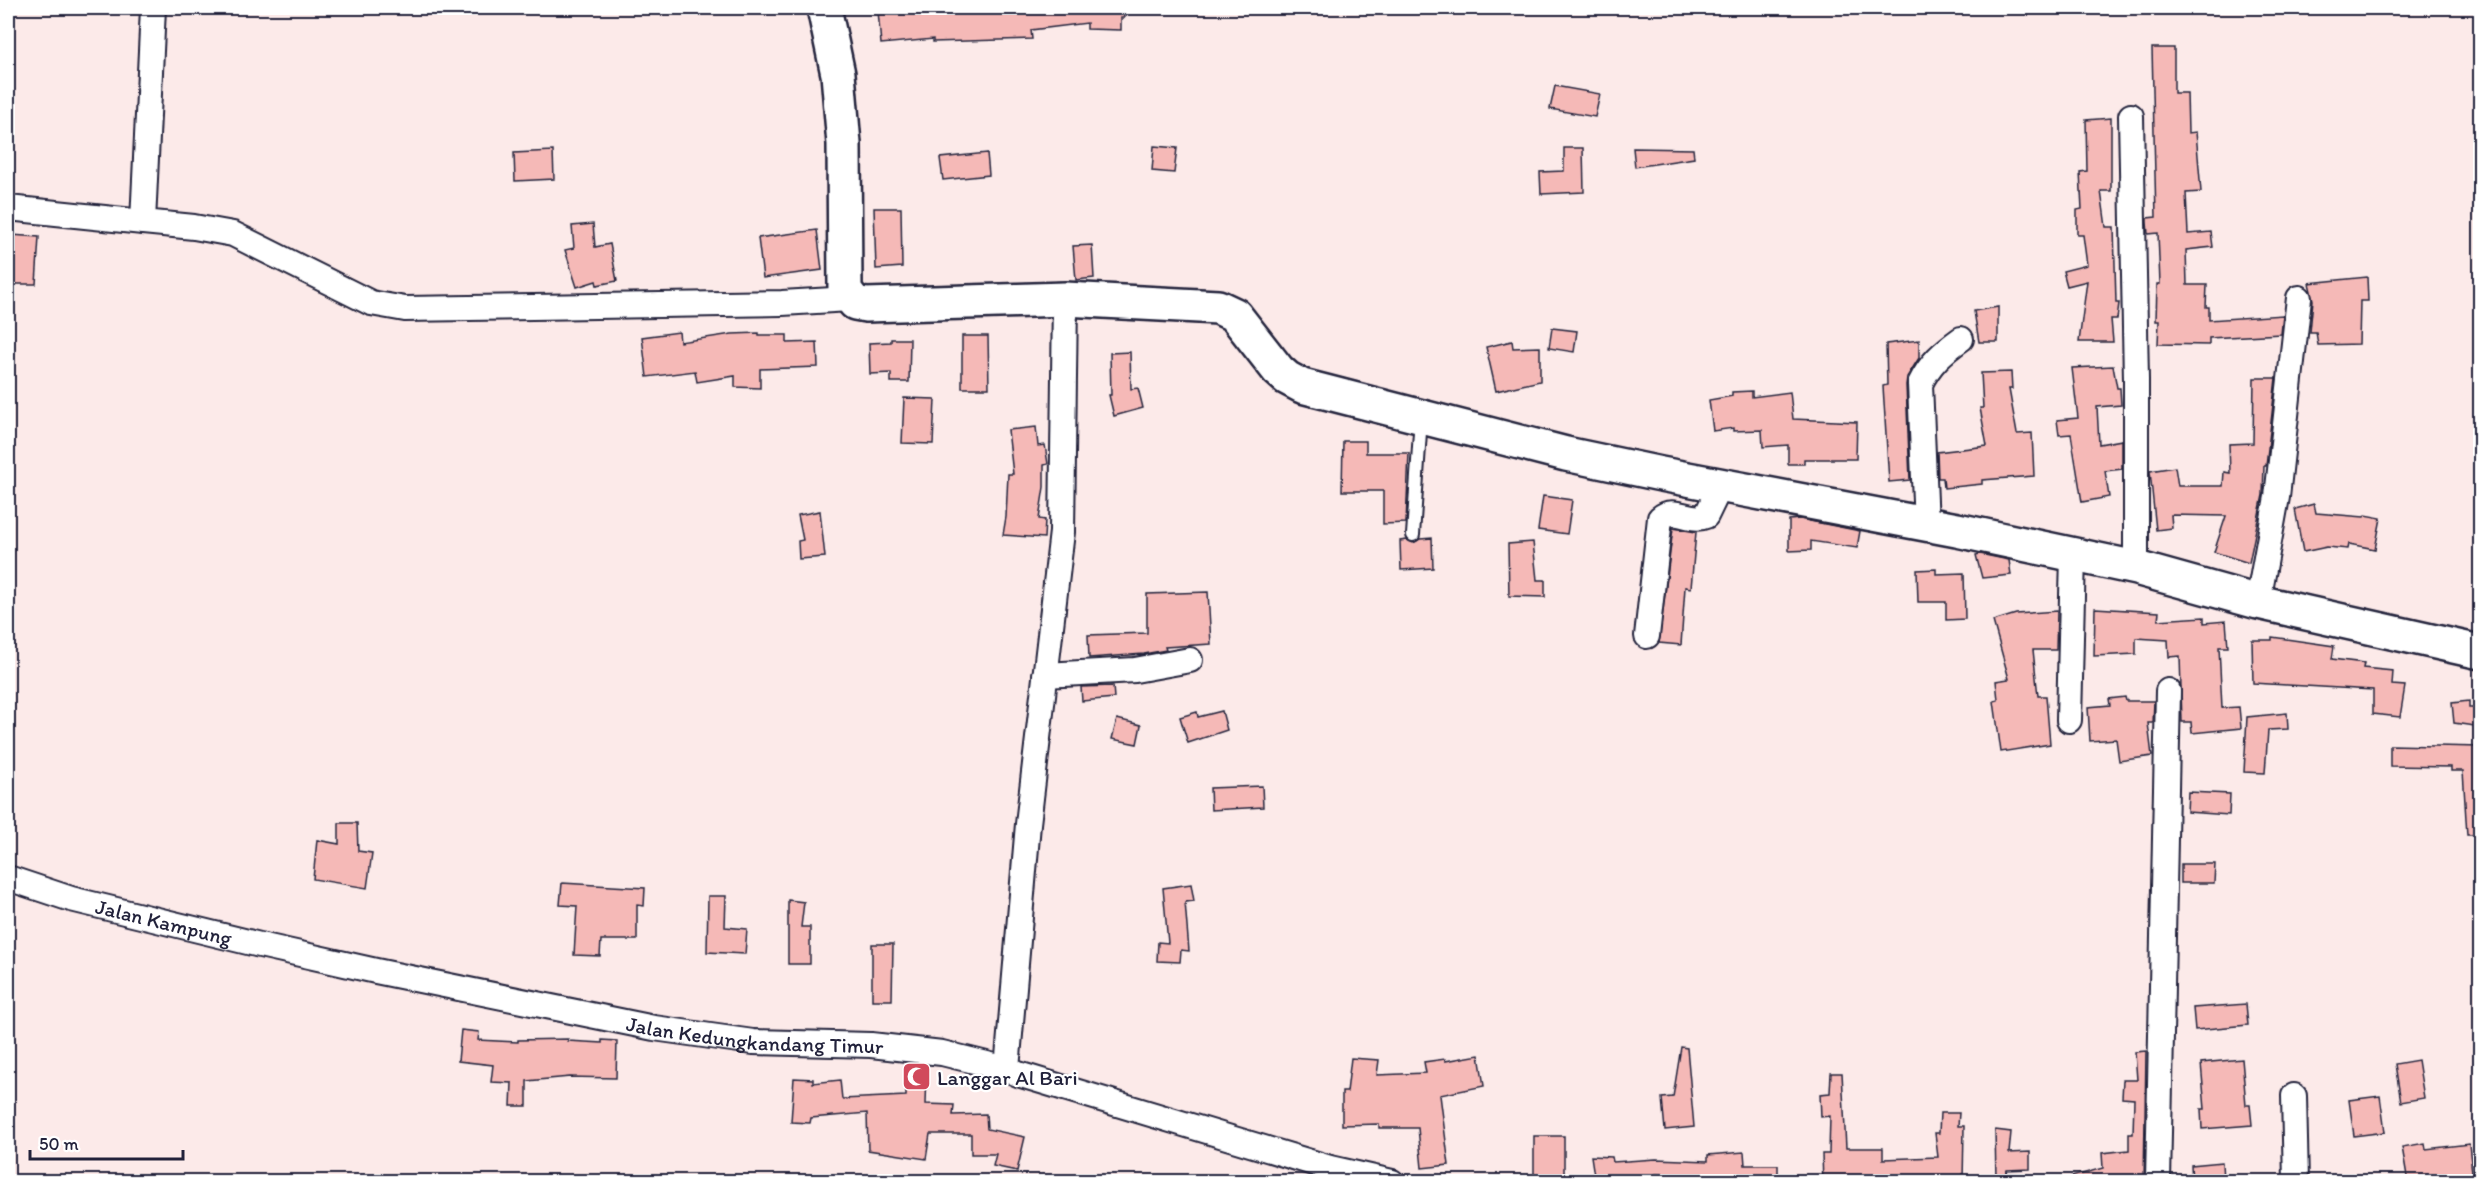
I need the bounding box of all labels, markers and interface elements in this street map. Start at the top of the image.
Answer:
street label: Jalan Kampung [93,893,235,950]
street label: Jalan Kedungkandang Timur [624,1010,886,1059]
mosque icon: Langgar Al Bari [900,1061,932,1093]
place label: Langgar Al Bari [937,1065,1078,1090]
scale bar [30,1123,183,1161]
text: 50 m [39,1133,79,1155]

